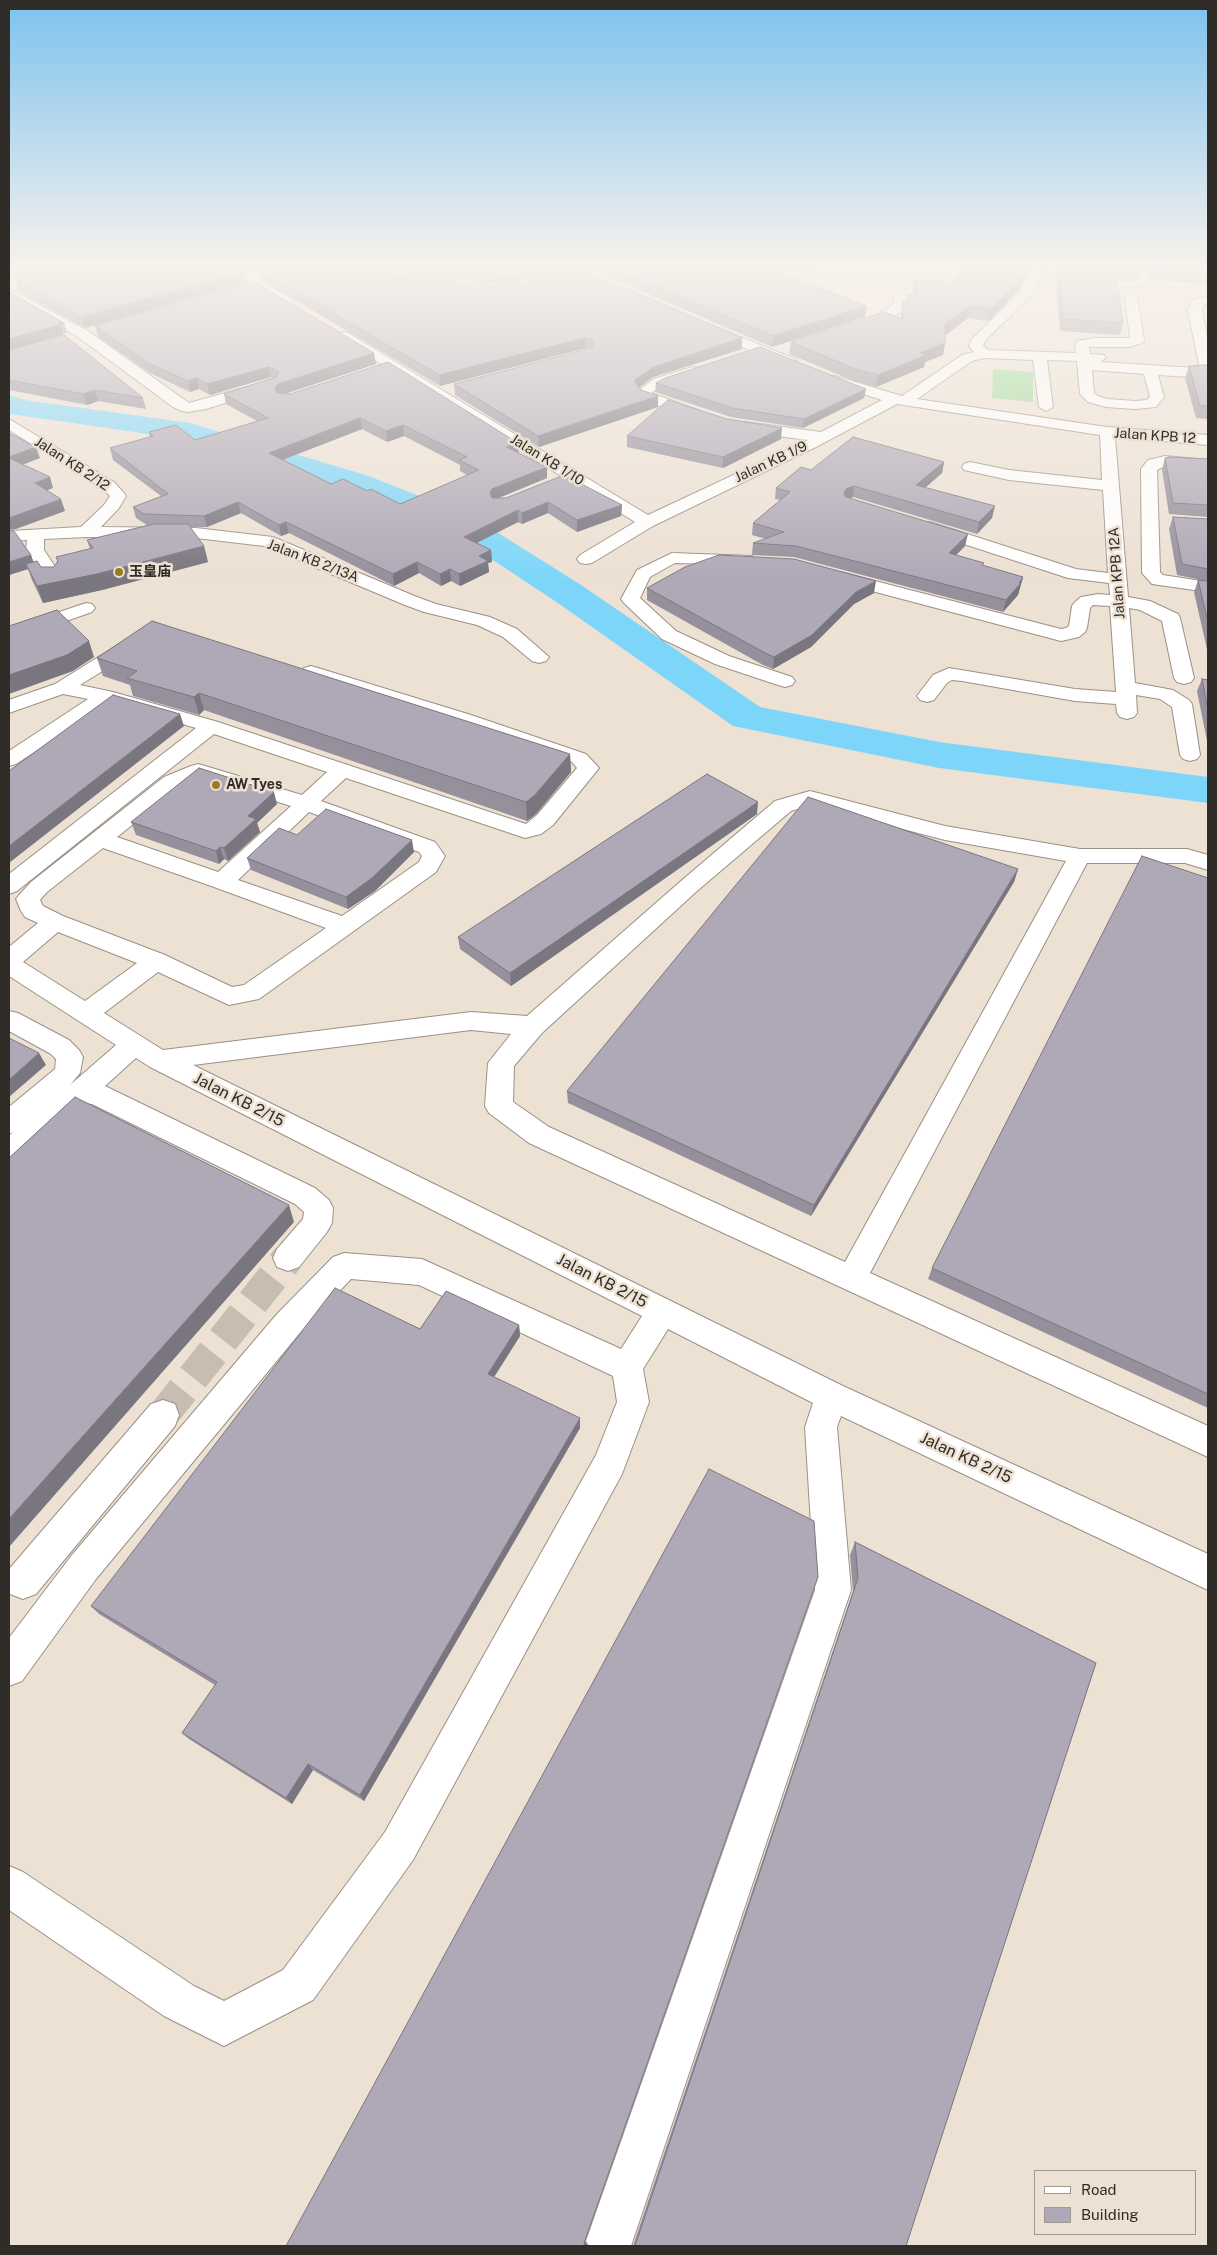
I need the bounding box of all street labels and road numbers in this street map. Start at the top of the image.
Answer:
street label: Jalan KPB 12 [1114,425,1196,447]
street label: Jalan KB 1/10 [507,431,587,489]
street label: Jalan KB 2/12 [31,433,113,495]
street label: Jalan KB 1/9 [732,438,810,486]
street label: Jalan KPB 12A [1105,527,1129,619]
street label: Jalan KB 2/13A [265,536,361,586]
street label: Jalan KB 2/15 [190,1069,288,1131]
street label: Jalan KB 2/15 [553,1250,651,1312]
street label: Jalan KB 2/15 [917,1428,1015,1488]

